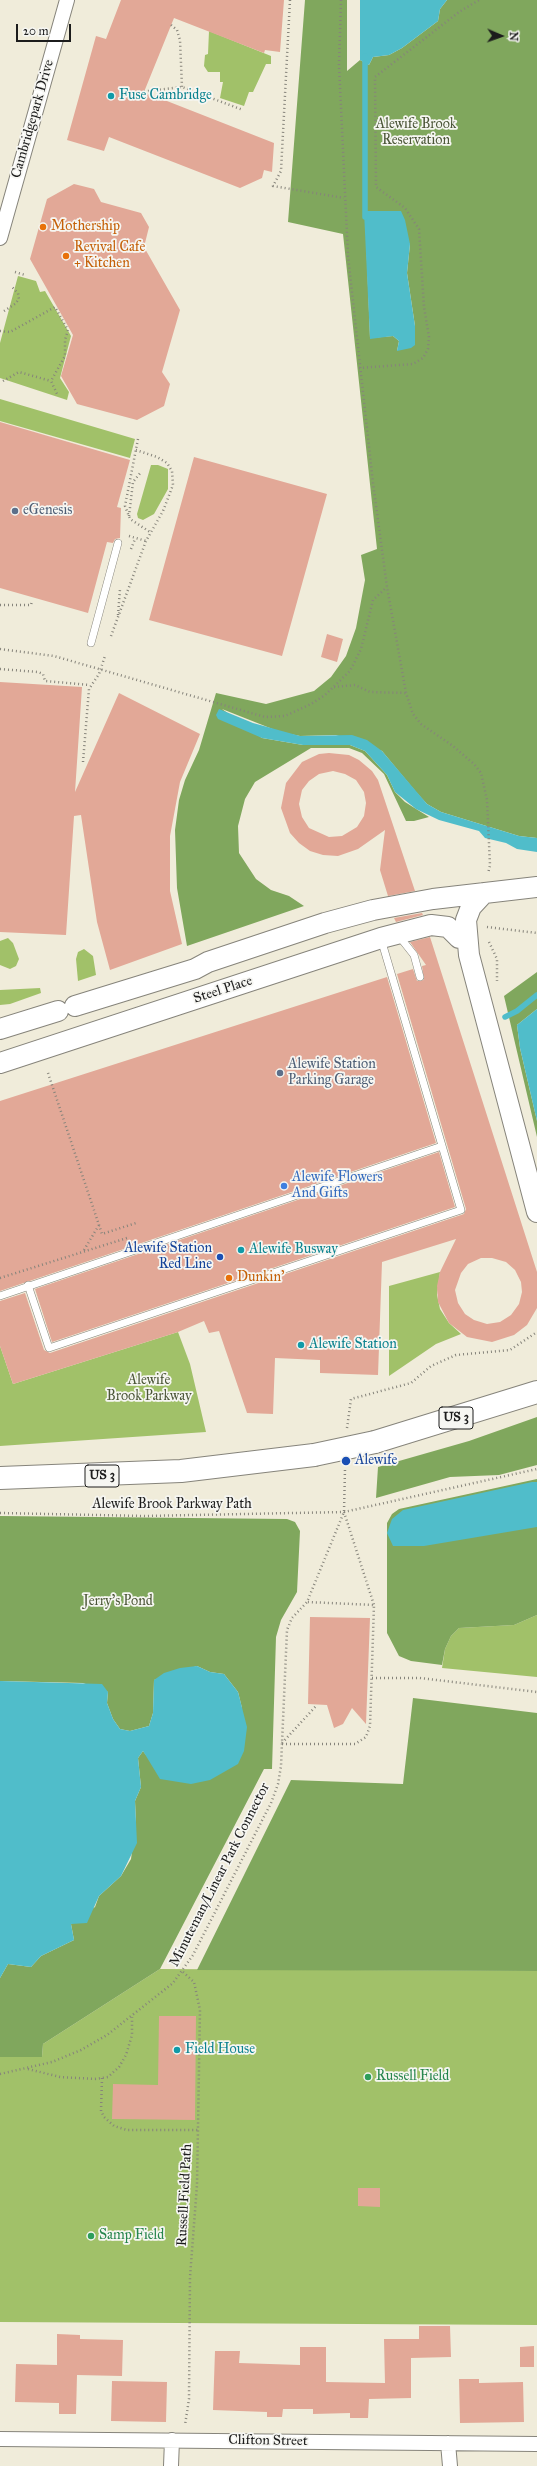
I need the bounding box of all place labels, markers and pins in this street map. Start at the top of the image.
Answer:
place label: Fuse Cambridge [119,88,212,104]
marker: Fuse Cambridge [106,91,116,101]
place label: Mothership [51,219,120,235]
marker: Mothership [38,222,48,232]
place label: Revival Cafe + Kitchen [74,240,145,272]
marker: Revival Cafe + Kitchen [61,251,71,261]
place label: eGenesis [23,503,72,519]
marker: eGenesis [10,506,20,516]
place label: Alewife Station Parking Garage [288,1057,376,1090]
marker: Alewife Station Parking Garage [275,1068,285,1078]
place label: Alewife Flowers And Gifts [292,1170,383,1202]
marker: Alewife Flowers And Gifts [279,1181,289,1191]
place label: Alewife Station Red Line [124,1241,212,1274]
place label: Alewife Busway [249,1242,338,1258]
marker: Alewife Busway [236,1245,246,1255]
marker: Alewife Station Red Line [215,1252,225,1262]
place label: Dunkin' [237,1270,284,1286]
marker: Dunkin' [224,1273,234,1283]
place label: Alewife Station [309,1337,397,1353]
marker: Alewife Station [296,1340,306,1350]
place label: Alewife [355,1453,397,1469]
marker: Alewife [340,1455,352,1467]
place label: Field House [185,2042,255,2058]
marker: Field House [172,2045,182,2055]
place label: Russell Field [376,2069,449,2085]
marker: Russell Field [363,2072,373,2082]
place label: Samp Field [99,2228,164,2244]
marker: Samp Field [86,2231,96,2241]

